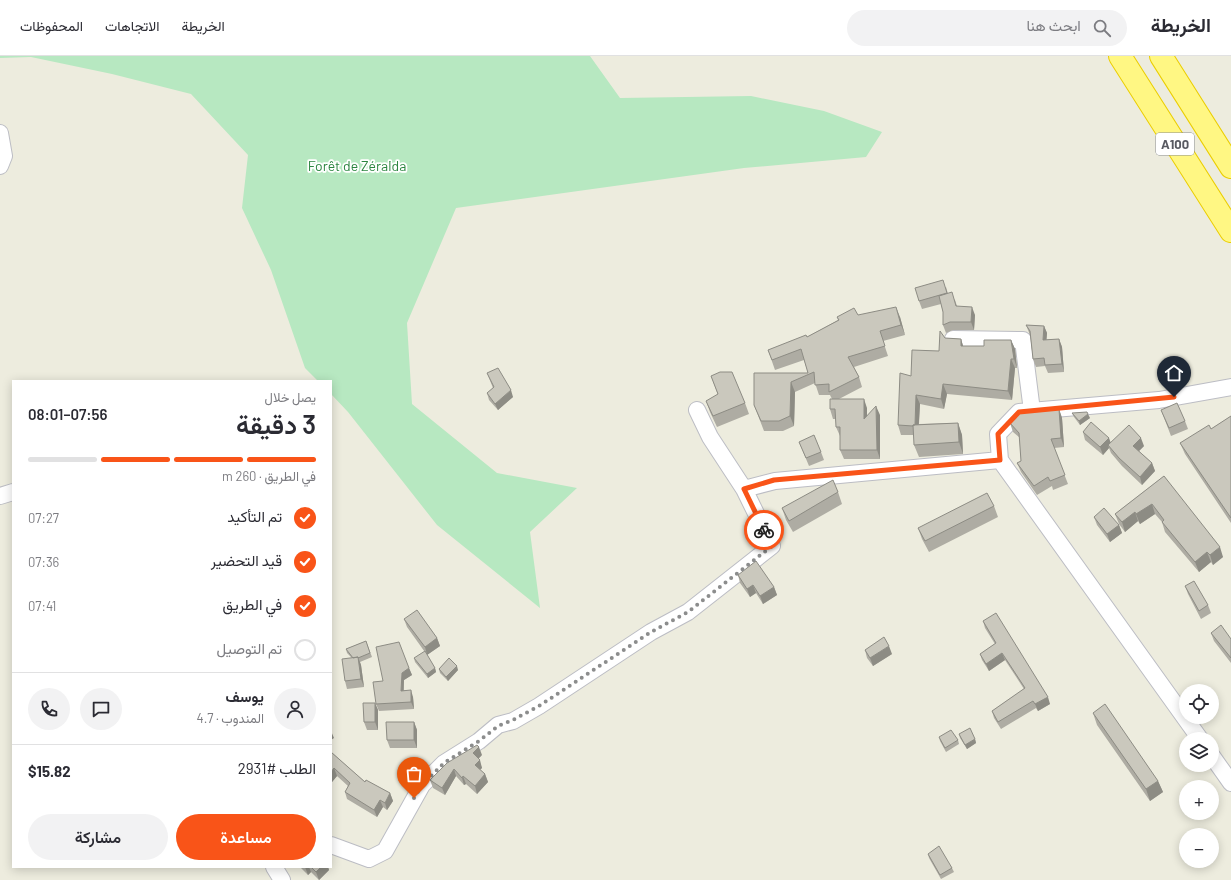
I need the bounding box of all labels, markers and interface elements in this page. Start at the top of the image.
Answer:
search box [847,10,1127,46]
text: الخريطة [1151,13,1211,36]
text: ابحث هنا [1026,16,1081,34]
text: المحفوظات [20,17,83,34]
text: الاتجاهات [105,17,159,34]
text: الخريطة [181,17,225,34]
icon: search [1091,17,1113,39]
road number: A100 [1156,133,1194,155]
park label: Forêt de Zéralda [308,157,406,174]
pin [1157,356,1191,397]
icon: home [1163,362,1185,384]
text: يصل خلال [265,389,316,405]
text: 07:56–08:01 [28,405,107,423]
text: 3 دقيقة [236,408,316,439]
text: في الطريق · 260 m [222,468,316,484]
text: تم التأكيد [227,507,282,525]
icon: check [294,507,316,529]
text: 07:27 [28,510,59,526]
courier [744,510,784,550]
icon: bike [753,519,775,541]
text: قيد التحضير [211,551,282,569]
icon: check [294,551,316,573]
text: 07:36 [28,554,59,570]
text: في الطريق [222,595,282,613]
icon: check [294,595,316,617]
text: 07:41 [28,598,56,614]
text: تم التوصيل [216,639,282,657]
map controls [1179,684,1219,868]
button: locate [1179,684,1219,724]
text: يوسف [226,687,264,705]
button: phone [28,688,70,730]
button: chat [80,688,122,730]
button: person [274,688,316,730]
text: المندوب · 4.7 [196,710,264,726]
button: layers [1179,732,1219,772]
pin [397,757,431,798]
text: الطلب #2931 [238,759,316,777]
text: $15.82 [28,762,71,780]
icon: bag [403,763,425,785]
button: + [1179,780,1219,820]
button: مشاركة [28,814,168,860]
button: مساعدة [176,814,316,860]
button: − [1179,828,1219,868]

